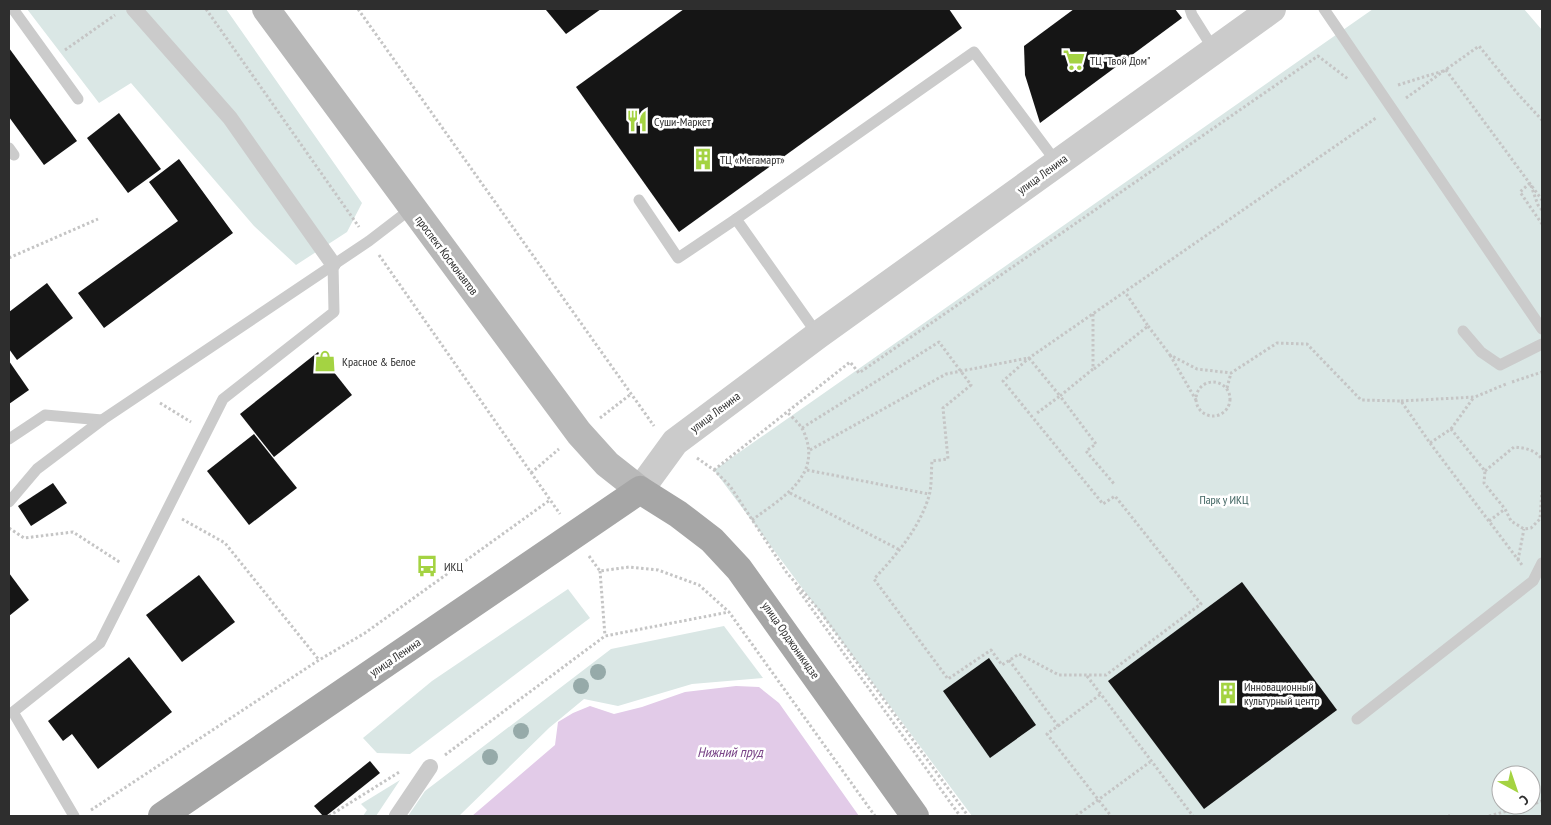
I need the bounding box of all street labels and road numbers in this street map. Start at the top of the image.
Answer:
street label: улица Ленина [1014,151,1070,197]
street label: проспект Космонавтов [412,212,482,298]
street label: улица Ленина [687,388,743,436]
street label: улица Орджоникидзе [759,599,823,681]
street label: улица Ленина [367,634,424,680]

